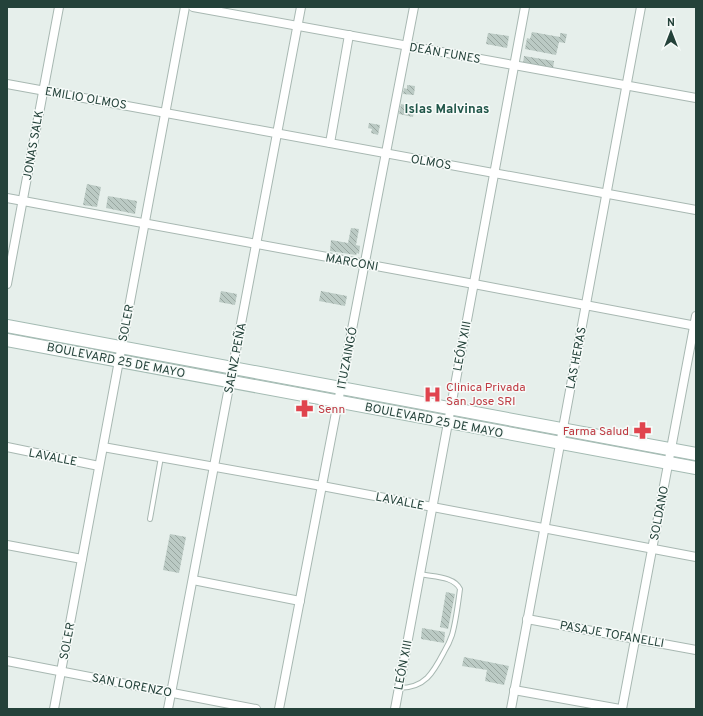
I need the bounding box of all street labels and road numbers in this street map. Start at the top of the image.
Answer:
street label: DEÁN FUNES [408,40,482,68]
street label: EMILIO OLMOS [44,84,128,114]
street label: JONAS SALK [20,109,48,181]
street label: OLMOS [409,152,452,174]
street label: MARCONI [324,250,379,275]
street label: SOLER [116,303,138,343]
street label: LEÓN XIII [450,320,476,373]
street label: SAENZ PEÑA [221,321,251,395]
street label: ITUZAINGÓ [334,326,362,391]
street label: LAS HERAS [563,326,591,391]
street label: BOULEVARD 25 DE MAYO [45,340,186,382]
street label: BOULEVARD 25 DE MAYO [363,400,504,442]
street label: LAVALLE [27,445,79,471]
street label: SOLDANO [647,484,673,542]
street label: LAVALLE [374,489,426,515]
street label: PASAJE TOFANELLI [558,618,665,652]
street label: SOLER [57,621,79,661]
street label: LEÓN XIII [391,639,417,692]
street label: SAN LORENZO [90,670,173,702]

